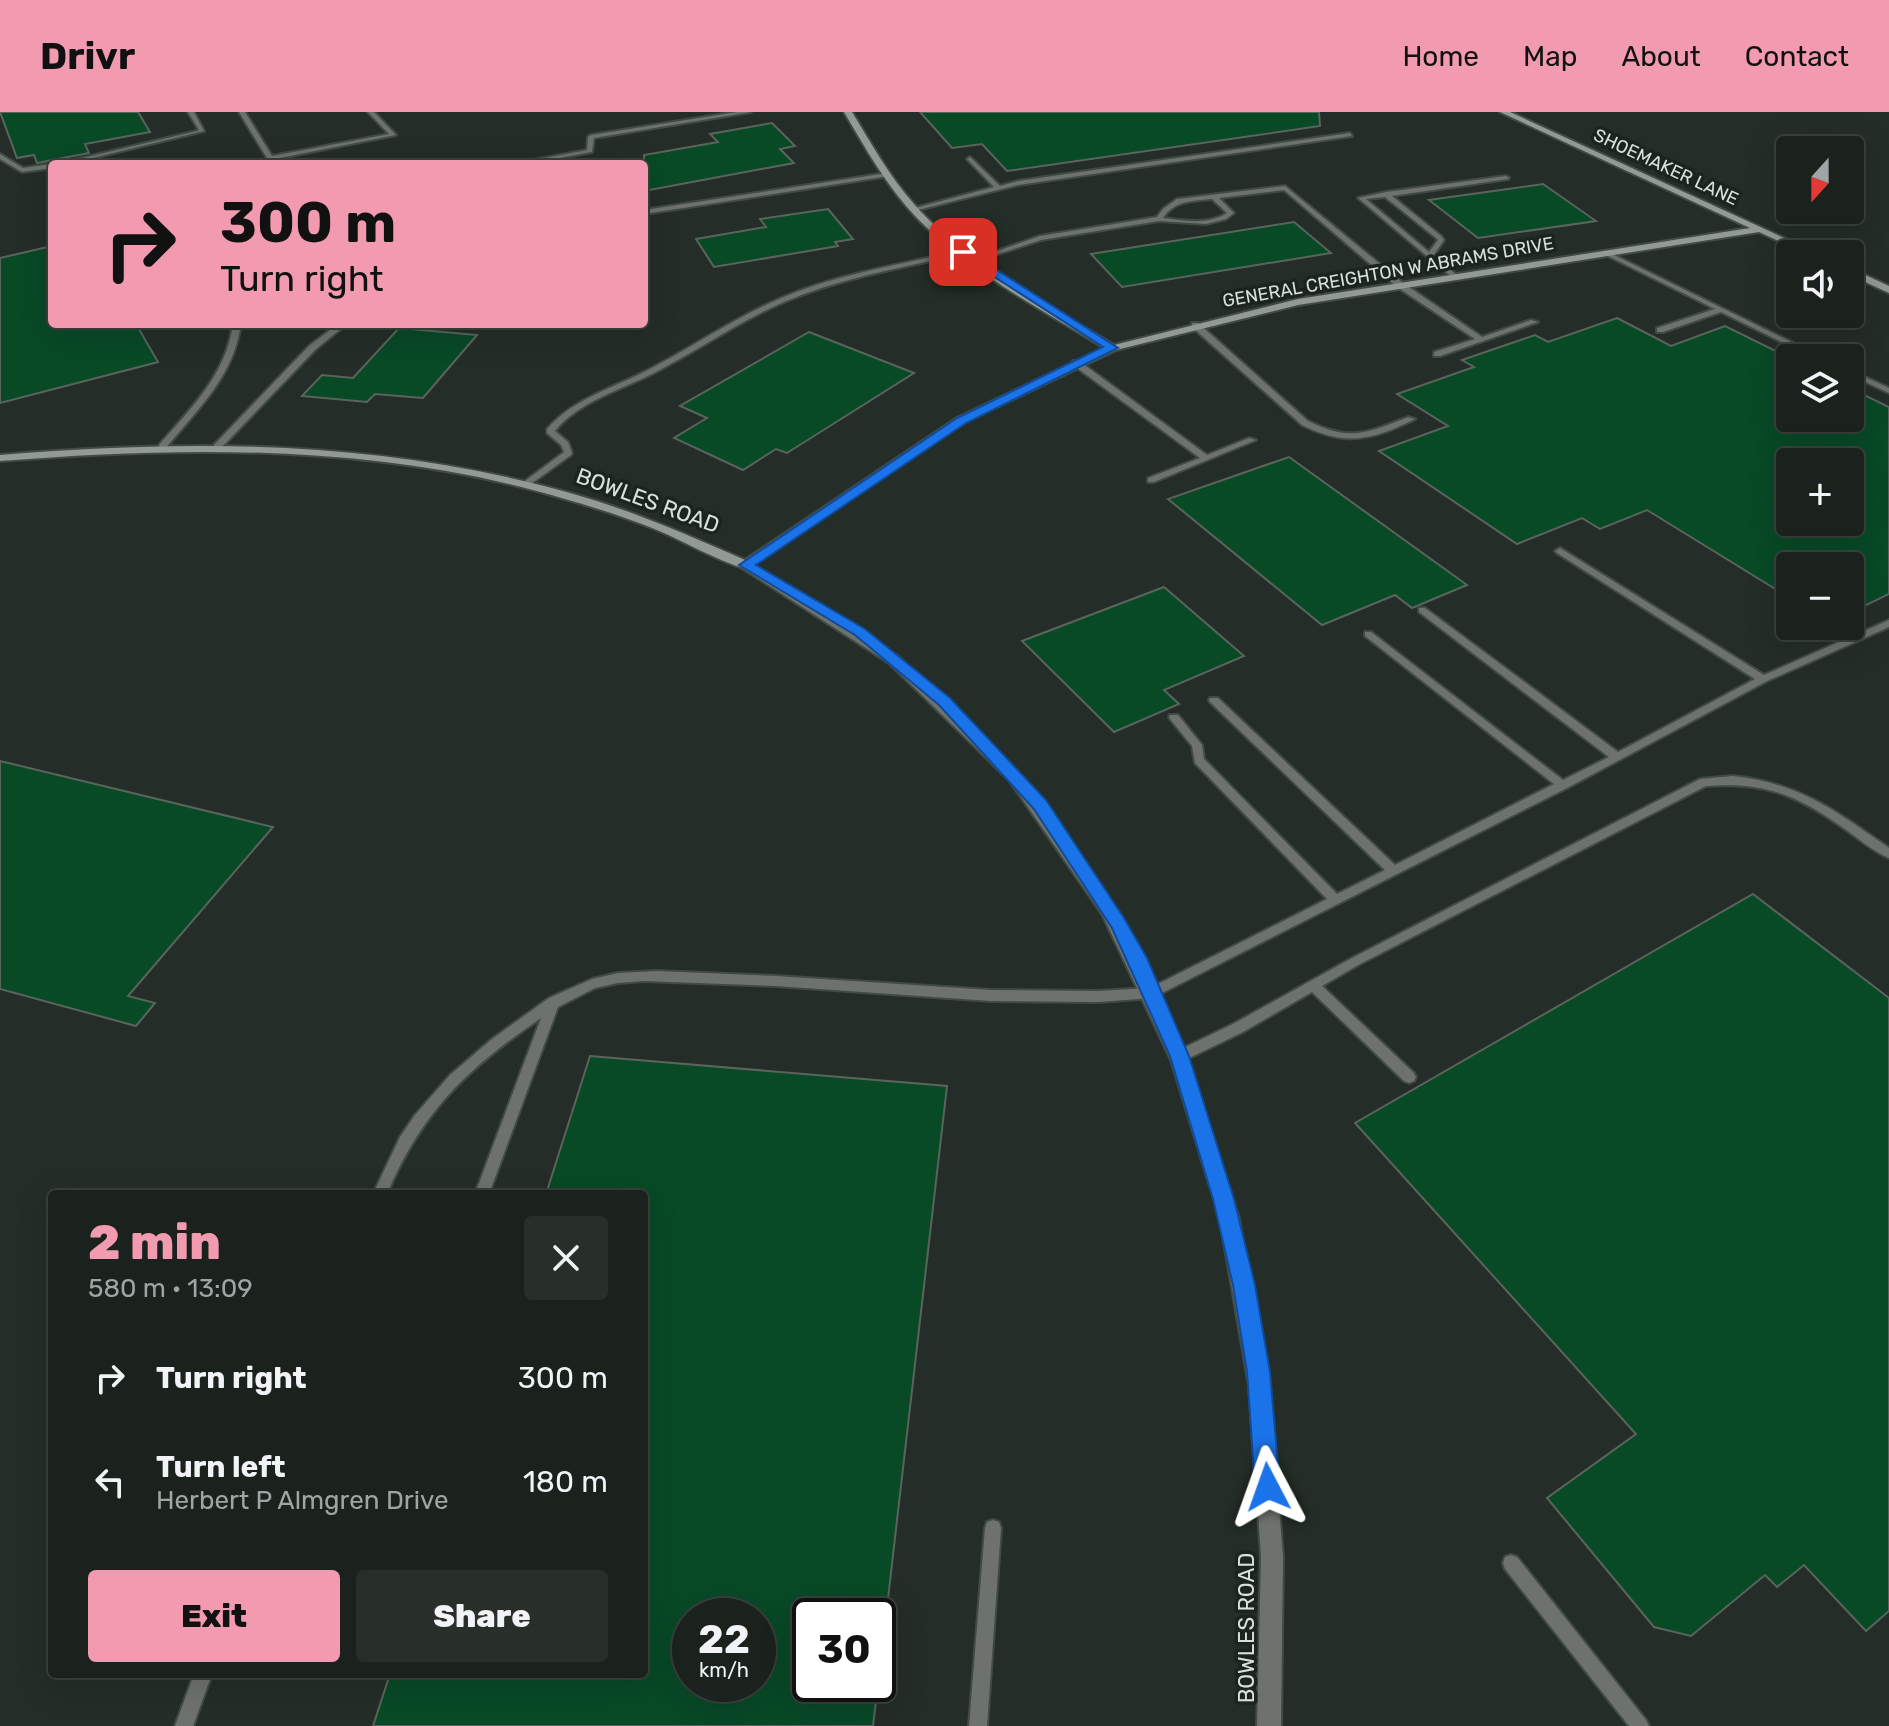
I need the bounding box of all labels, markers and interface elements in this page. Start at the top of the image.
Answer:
text: Drivr [40,33,135,79]
text: Home [1402,40,1479,73]
text: Map [1523,40,1577,73]
text: About [1621,40,1701,73]
text: Contact [1745,40,1849,73]
street label: SHOEMAKER LANE [1590,124,1742,210]
north arrow [1776,136,1864,224]
map controls [1776,136,1864,640]
text: 300 m [220,190,396,256]
icon: right [88,192,192,296]
pin [929,218,997,286]
icon: arrive [941,230,985,274]
street label: GENERAL CREIGHTON W ABRAMS DRIVE [1221,232,1555,312]
button: sound [1776,240,1864,328]
text: Turn right [220,257,384,300]
button: layers [1776,344,1864,432]
button: + [1776,448,1864,536]
street label: BOWLES ROAD [572,462,723,539]
button: − [1776,552,1864,640]
text: 2 min [88,1214,221,1271]
button: close [524,1216,608,1300]
text: 580 m · 13:09 [88,1273,253,1304]
icon: right [88,1356,132,1400]
text: Turn right [156,1360,307,1396]
text: 300 m [518,1360,608,1396]
position arrow [1226,1445,1310,1529]
text: Turn left [156,1449,286,1485]
icon: left [88,1460,132,1504]
text: 180 m [523,1464,608,1500]
text: Herbert P Almgren Drive [156,1485,449,1516]
street label: BOWLES ROAD [1233,1553,1260,1703]
button: Exit [88,1570,340,1662]
button: Share [356,1570,608,1662]
speed limit sign: 30 [792,1598,896,1702]
text: 22 [698,1616,750,1663]
text: km/h [699,1658,749,1682]

